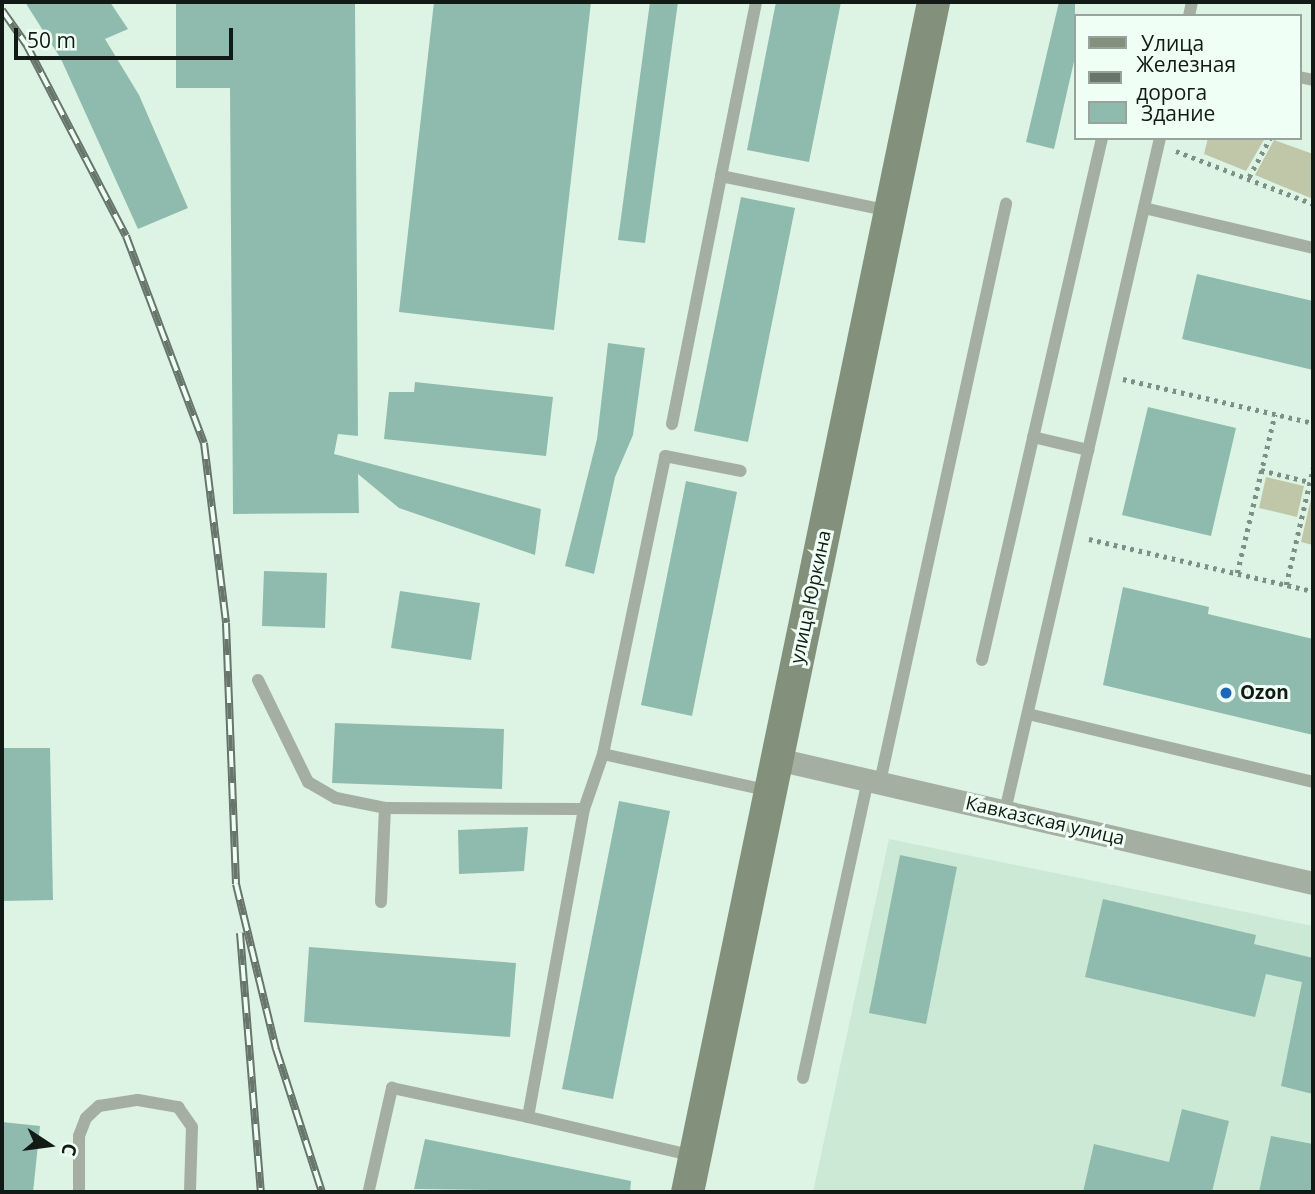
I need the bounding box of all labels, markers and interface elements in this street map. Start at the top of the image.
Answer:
scale bar [18,14,236,58]
legend [1074,14,1301,140]
text: 50 m [27,26,76,54]
text: Улица [1141,29,1204,57]
text: Железная дорога [1136,50,1236,106]
text: Здание [1141,99,1215,127]
street label: улица Юркина [786,528,836,666]
place label: Ozon [1240,682,1289,704]
marker: Ozon [1218,685,1234,701]
street label: Кавказская улица [963,792,1127,850]
north arrow [14,1110,84,1180]
text: С [55,1141,83,1159]

